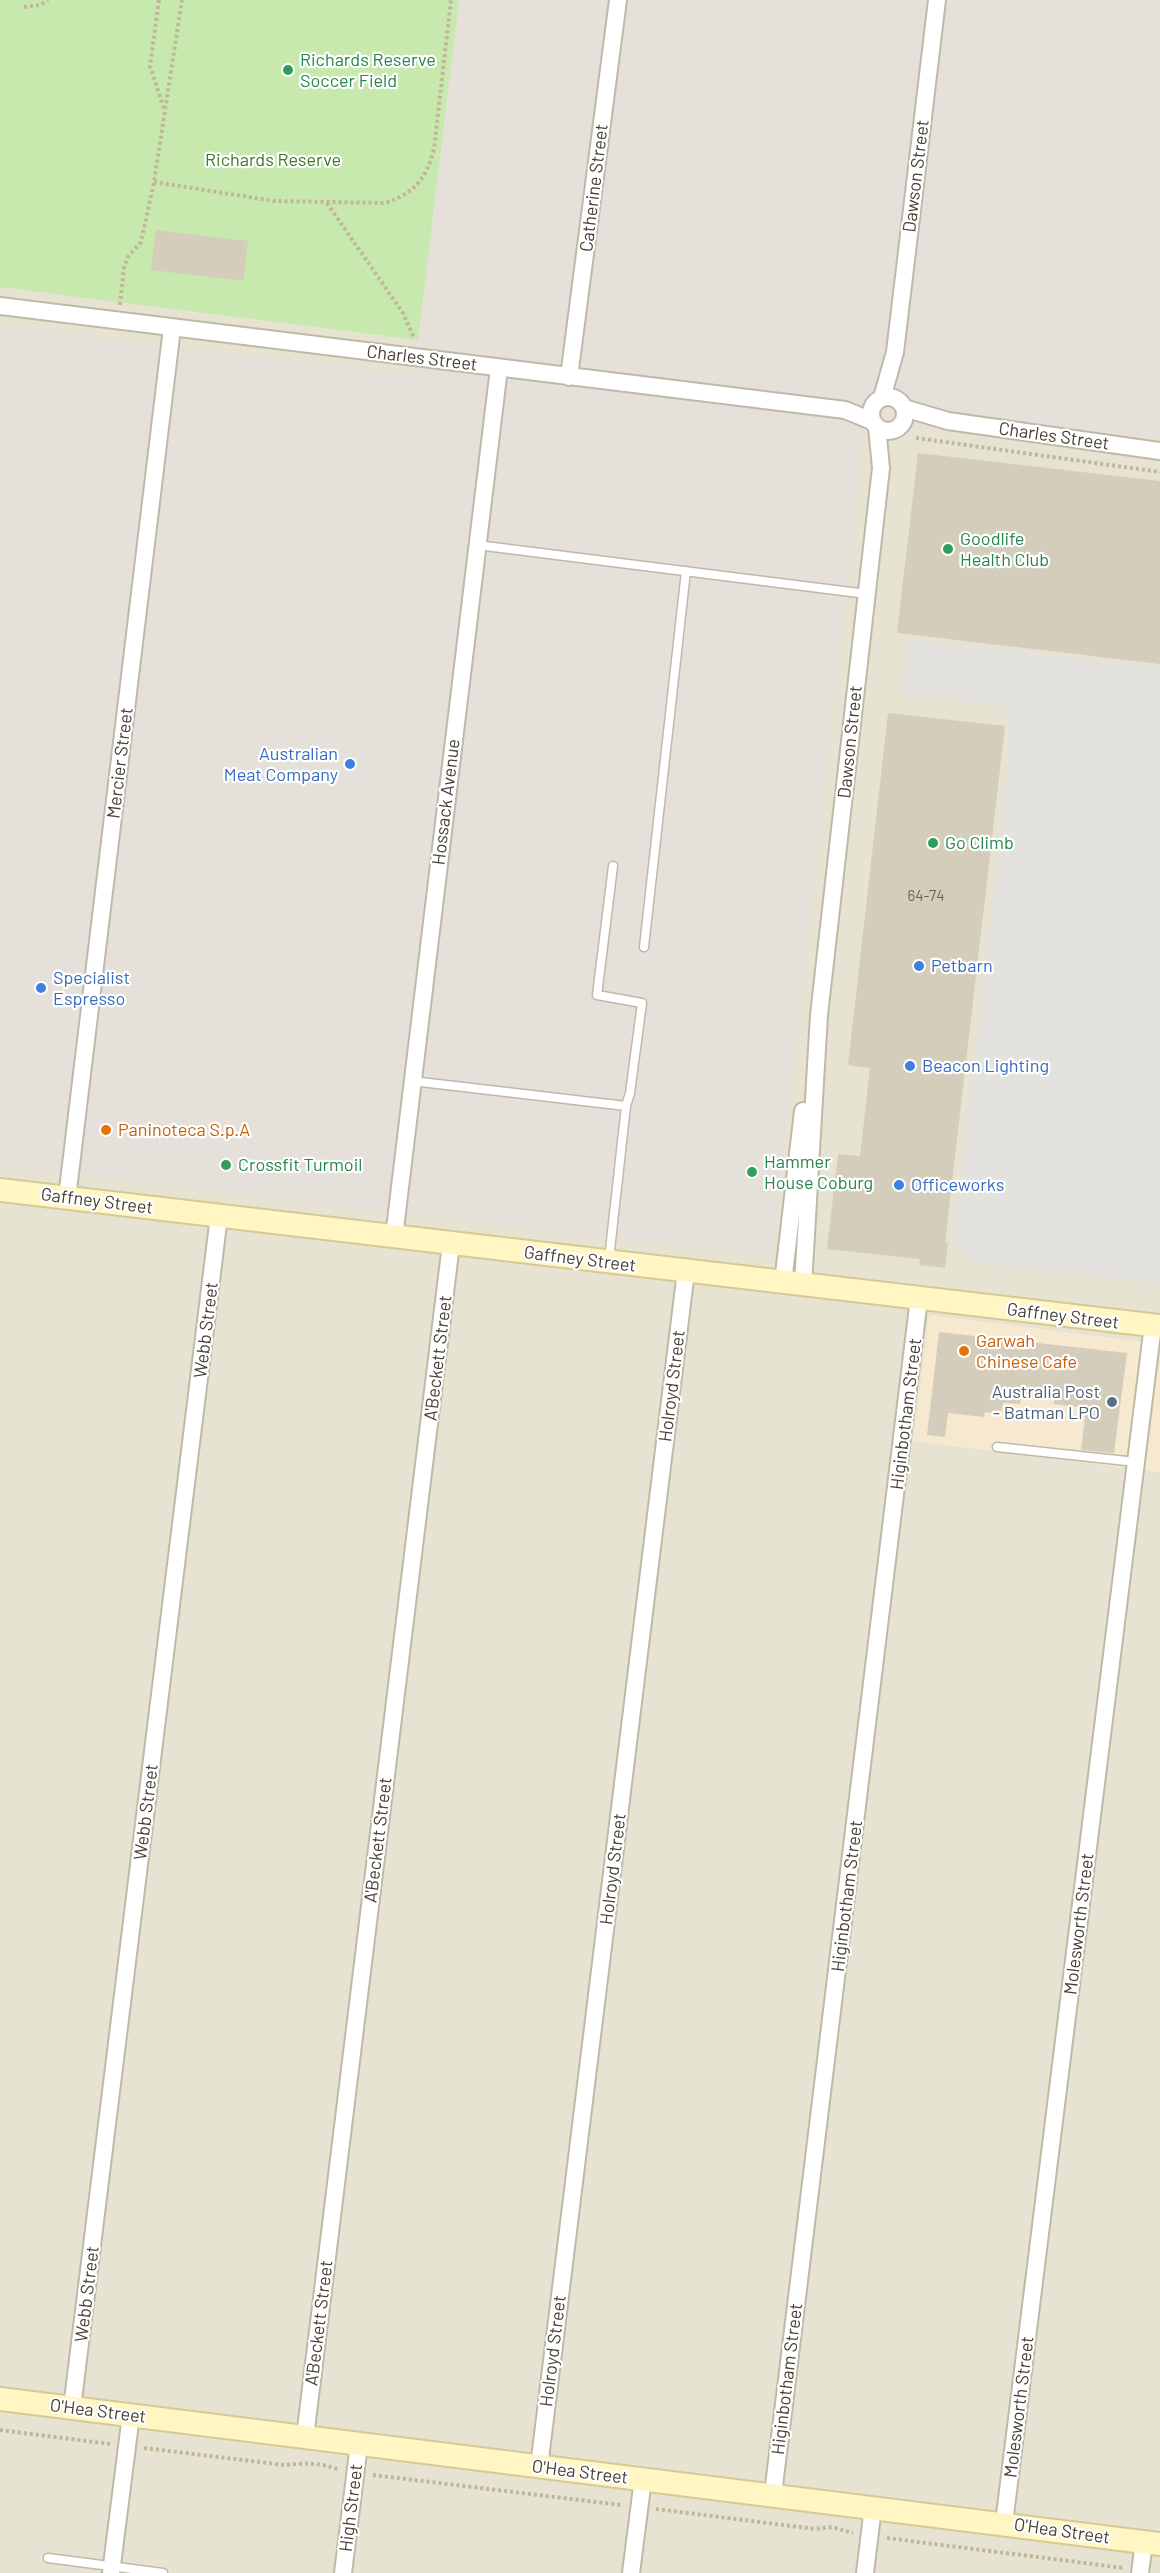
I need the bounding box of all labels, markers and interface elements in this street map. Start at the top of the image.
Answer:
place label: Richards Reserve Soccer Field [300,49,436,92]
marker: Richards Reserve Soccer Field [281,63,295,77]
street label: Dawson Street [898,118,934,234]
street label: Catherine Street [575,123,613,253]
park label: Richards Reserve [205,149,341,171]
street label: Charles Street [365,340,479,376]
street label: Charles Street [997,418,1111,454]
place label: Goodlife Health Club [960,528,1049,570]
marker: Goodlife Health Club [941,542,955,556]
street label: Dawson Street [833,684,867,800]
street label: Mercier Street [102,706,138,820]
street label: Hossack Avenue [428,738,464,866]
place label: Australian Meat Company [224,743,338,786]
marker: Australian Meat Company [343,757,357,771]
place label: Go Climb [945,832,1014,854]
marker: Go Climb [926,836,940,850]
house number: 64-74 [908,887,944,905]
place label: Petbarn [931,955,993,977]
marker: Petbarn [912,959,926,973]
place label: Specialist Espresso [53,967,130,1010]
marker: Specialist Espresso [34,981,48,995]
place label: Beacon Lighting [922,1055,1049,1077]
marker: Beacon Lighting [903,1059,917,1073]
place label: Paninoteca S.p.A [118,1119,250,1141]
marker: Paninoteca S.p.A [99,1123,113,1137]
place label: Hammer House Coburg [764,1151,873,1194]
place label: Crossfit Turmoil [238,1154,362,1176]
marker: Crossfit Turmoil [219,1158,233,1172]
marker: Hammer House Coburg [745,1165,759,1179]
place label: Officeworks [911,1174,1004,1196]
marker: Officeworks [892,1178,906,1192]
street label: Gaffney Street [40,1183,154,1219]
street label: Gaffney Street [523,1241,637,1277]
street label: Webb Street [189,1281,223,1379]
street label: A'Beckett Street [420,1294,456,1422]
street label: Gaffney Street [1006,1298,1120,1334]
street label: Holroyd Street [654,1329,690,1443]
place label: Garwah Chinese Cafe [976,1330,1077,1372]
street label: Higinbotham Street [886,1337,926,1491]
marker: Garwah Chinese Cafe [957,1344,971,1358]
place label: Australia Post - Batman LPO [992,1381,1100,1424]
marker: Australia Post - Batman LPO [1105,1395,1119,1409]
street label: Webb Street [129,1763,163,1861]
street label: A'Beckett Street [360,1776,396,1904]
street label: Holroyd Street [595,1812,631,1926]
street label: Higinbotham Street [827,1819,867,1973]
street label: Molesworth Street [1060,1852,1098,1996]
street label: Webb Street [70,2245,104,2343]
street label: A'Beckett Street [301,2259,337,2387]
street label: Holroyd Street [535,2294,571,2408]
street label: Higinbotham Street [767,2302,807,2456]
street label: Molesworth Street [1000,2335,1038,2479]
street label: O'Hea Street [49,2394,147,2428]
street label: O'Hea Street [531,2455,629,2489]
street label: High Street [335,2463,367,2553]
street label: O'Hea Street [1013,2514,1111,2548]

